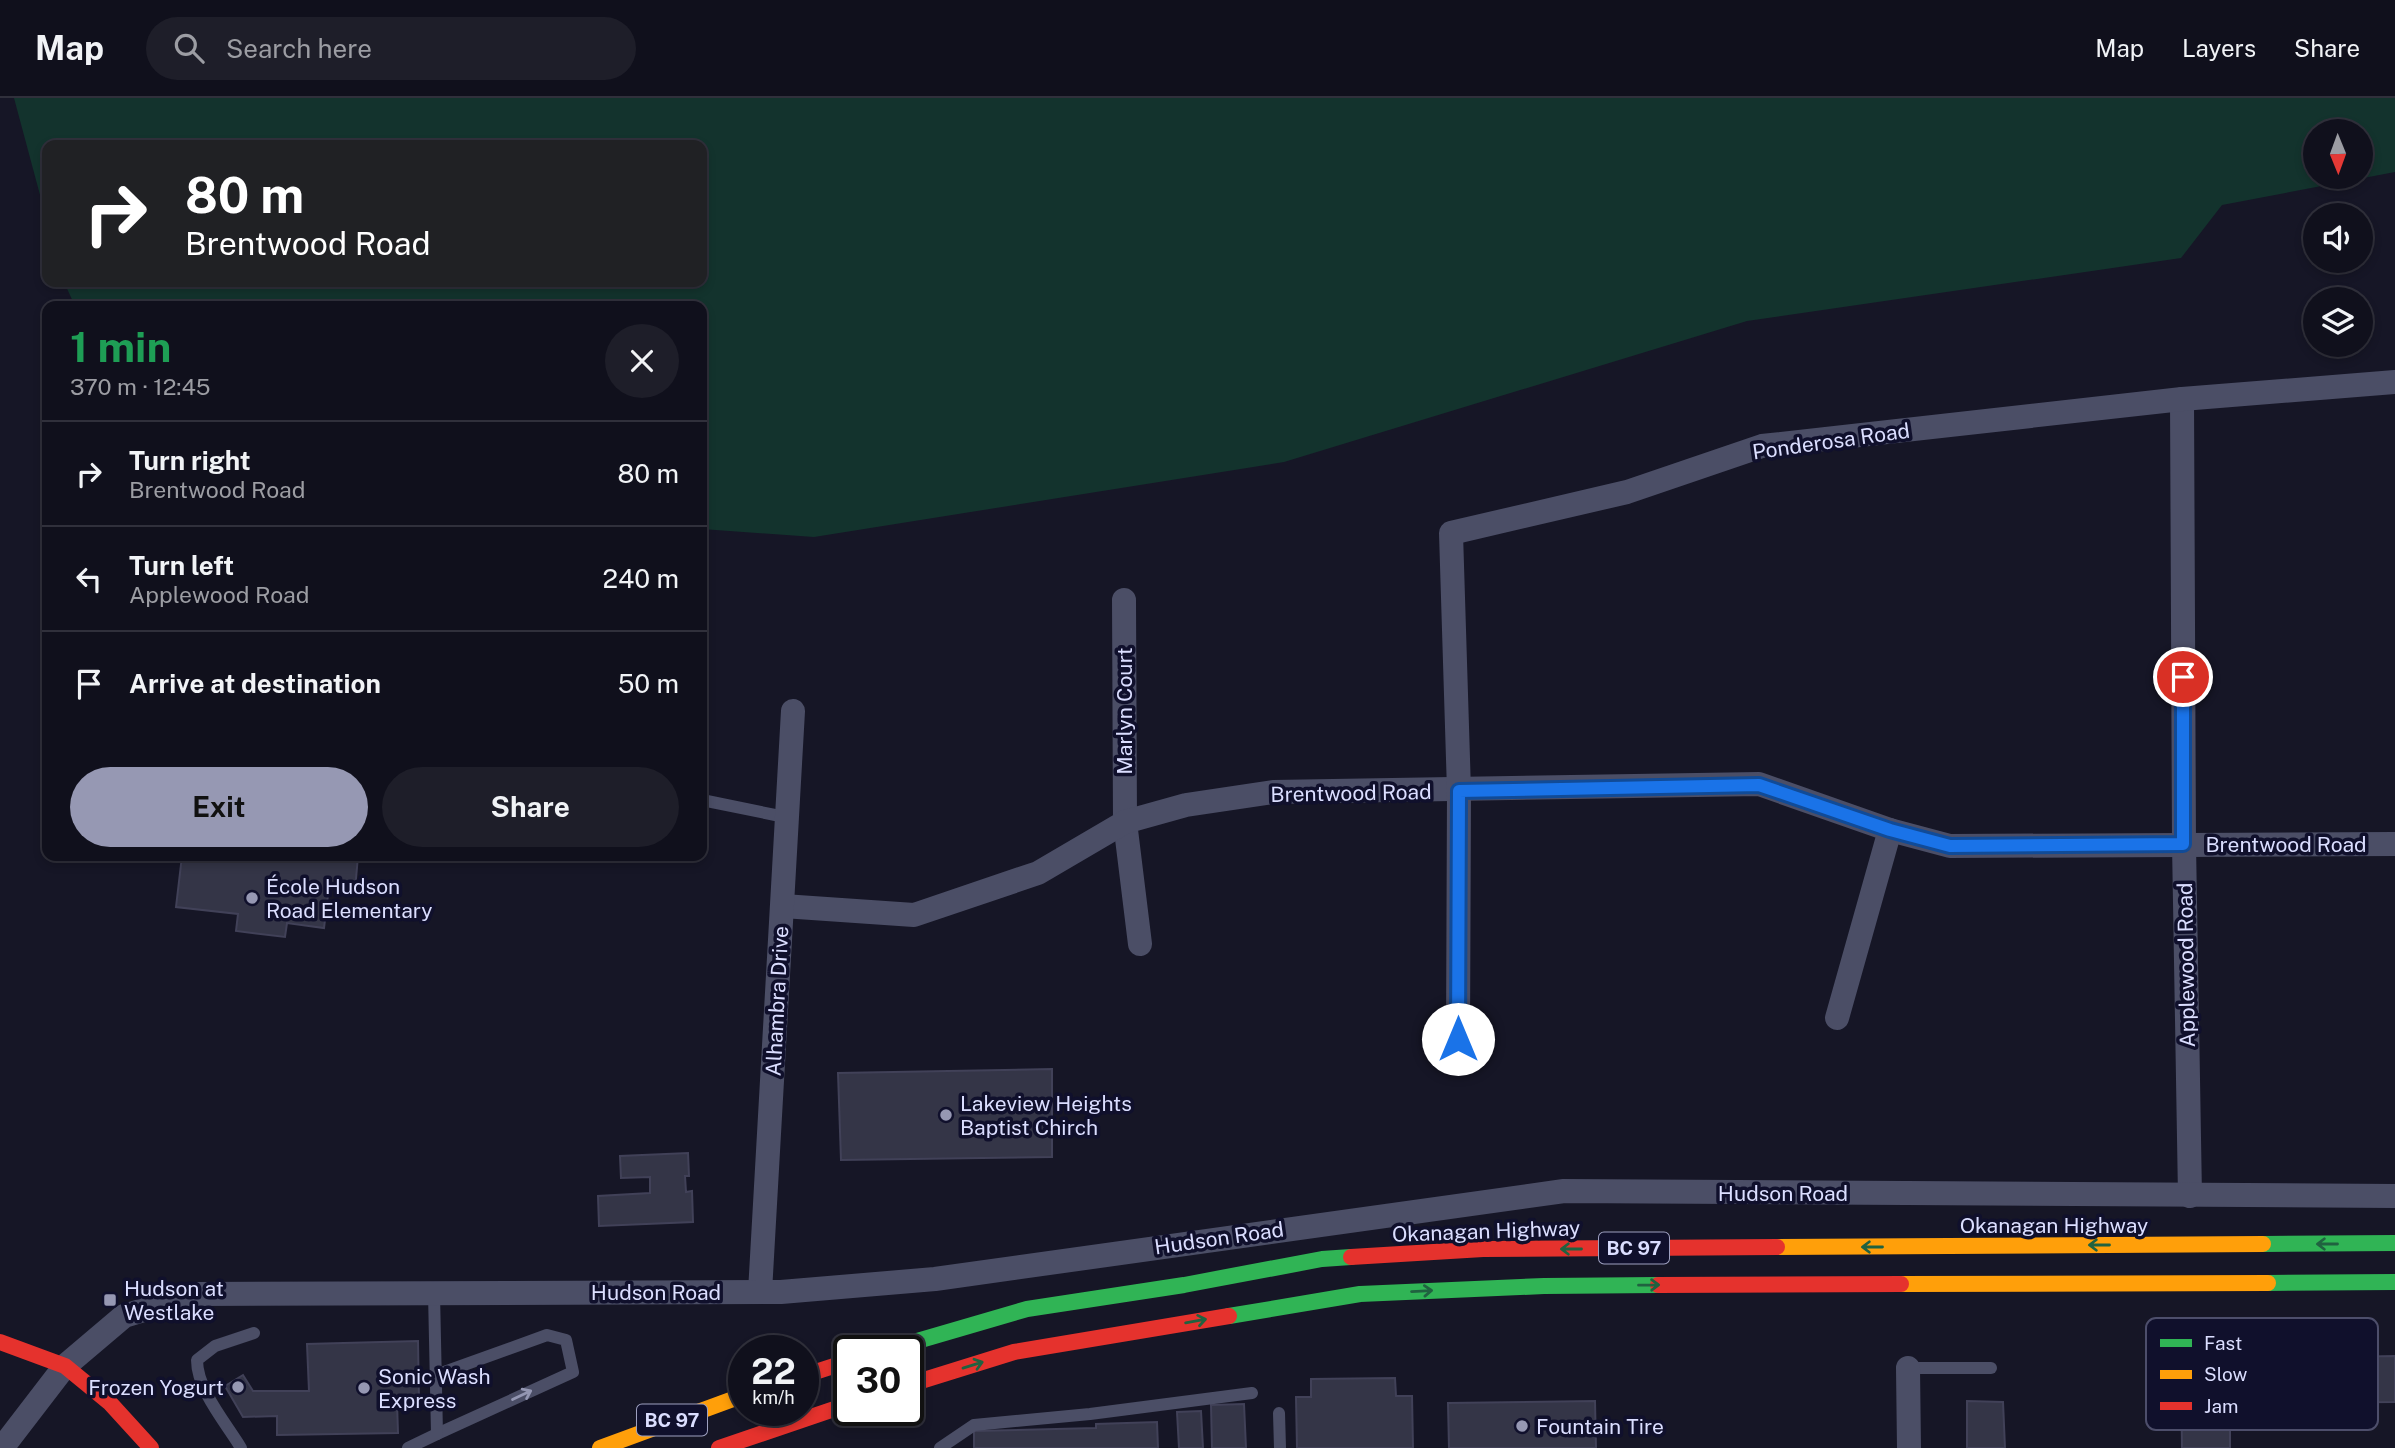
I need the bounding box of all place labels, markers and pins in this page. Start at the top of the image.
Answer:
pin [2153,647,2213,707]
place label: École Hudson Road Elementary [266,874,433,923]
marker: École Hudson Road Elementary [244,890,260,906]
place label: Lakeview Heights Baptist Chirch [960,1091,1132,1140]
marker: Lakeview Heights Baptist Chirch [938,1107,954,1123]
place label: Hudson at Westlake [124,1276,224,1325]
marker: Hudson at Westlake [102,1292,118,1308]
place label: Sonic Wash Express [378,1364,491,1413]
place label: Frozen Yogurt [88,1375,224,1400]
marker: Frozen Yogurt [230,1379,246,1395]
marker: Sonic Wash Express [356,1380,372,1396]
place label: Fountain Tire [1536,1414,1664,1439]
marker: Fountain Tire [1514,1418,1530,1434]

